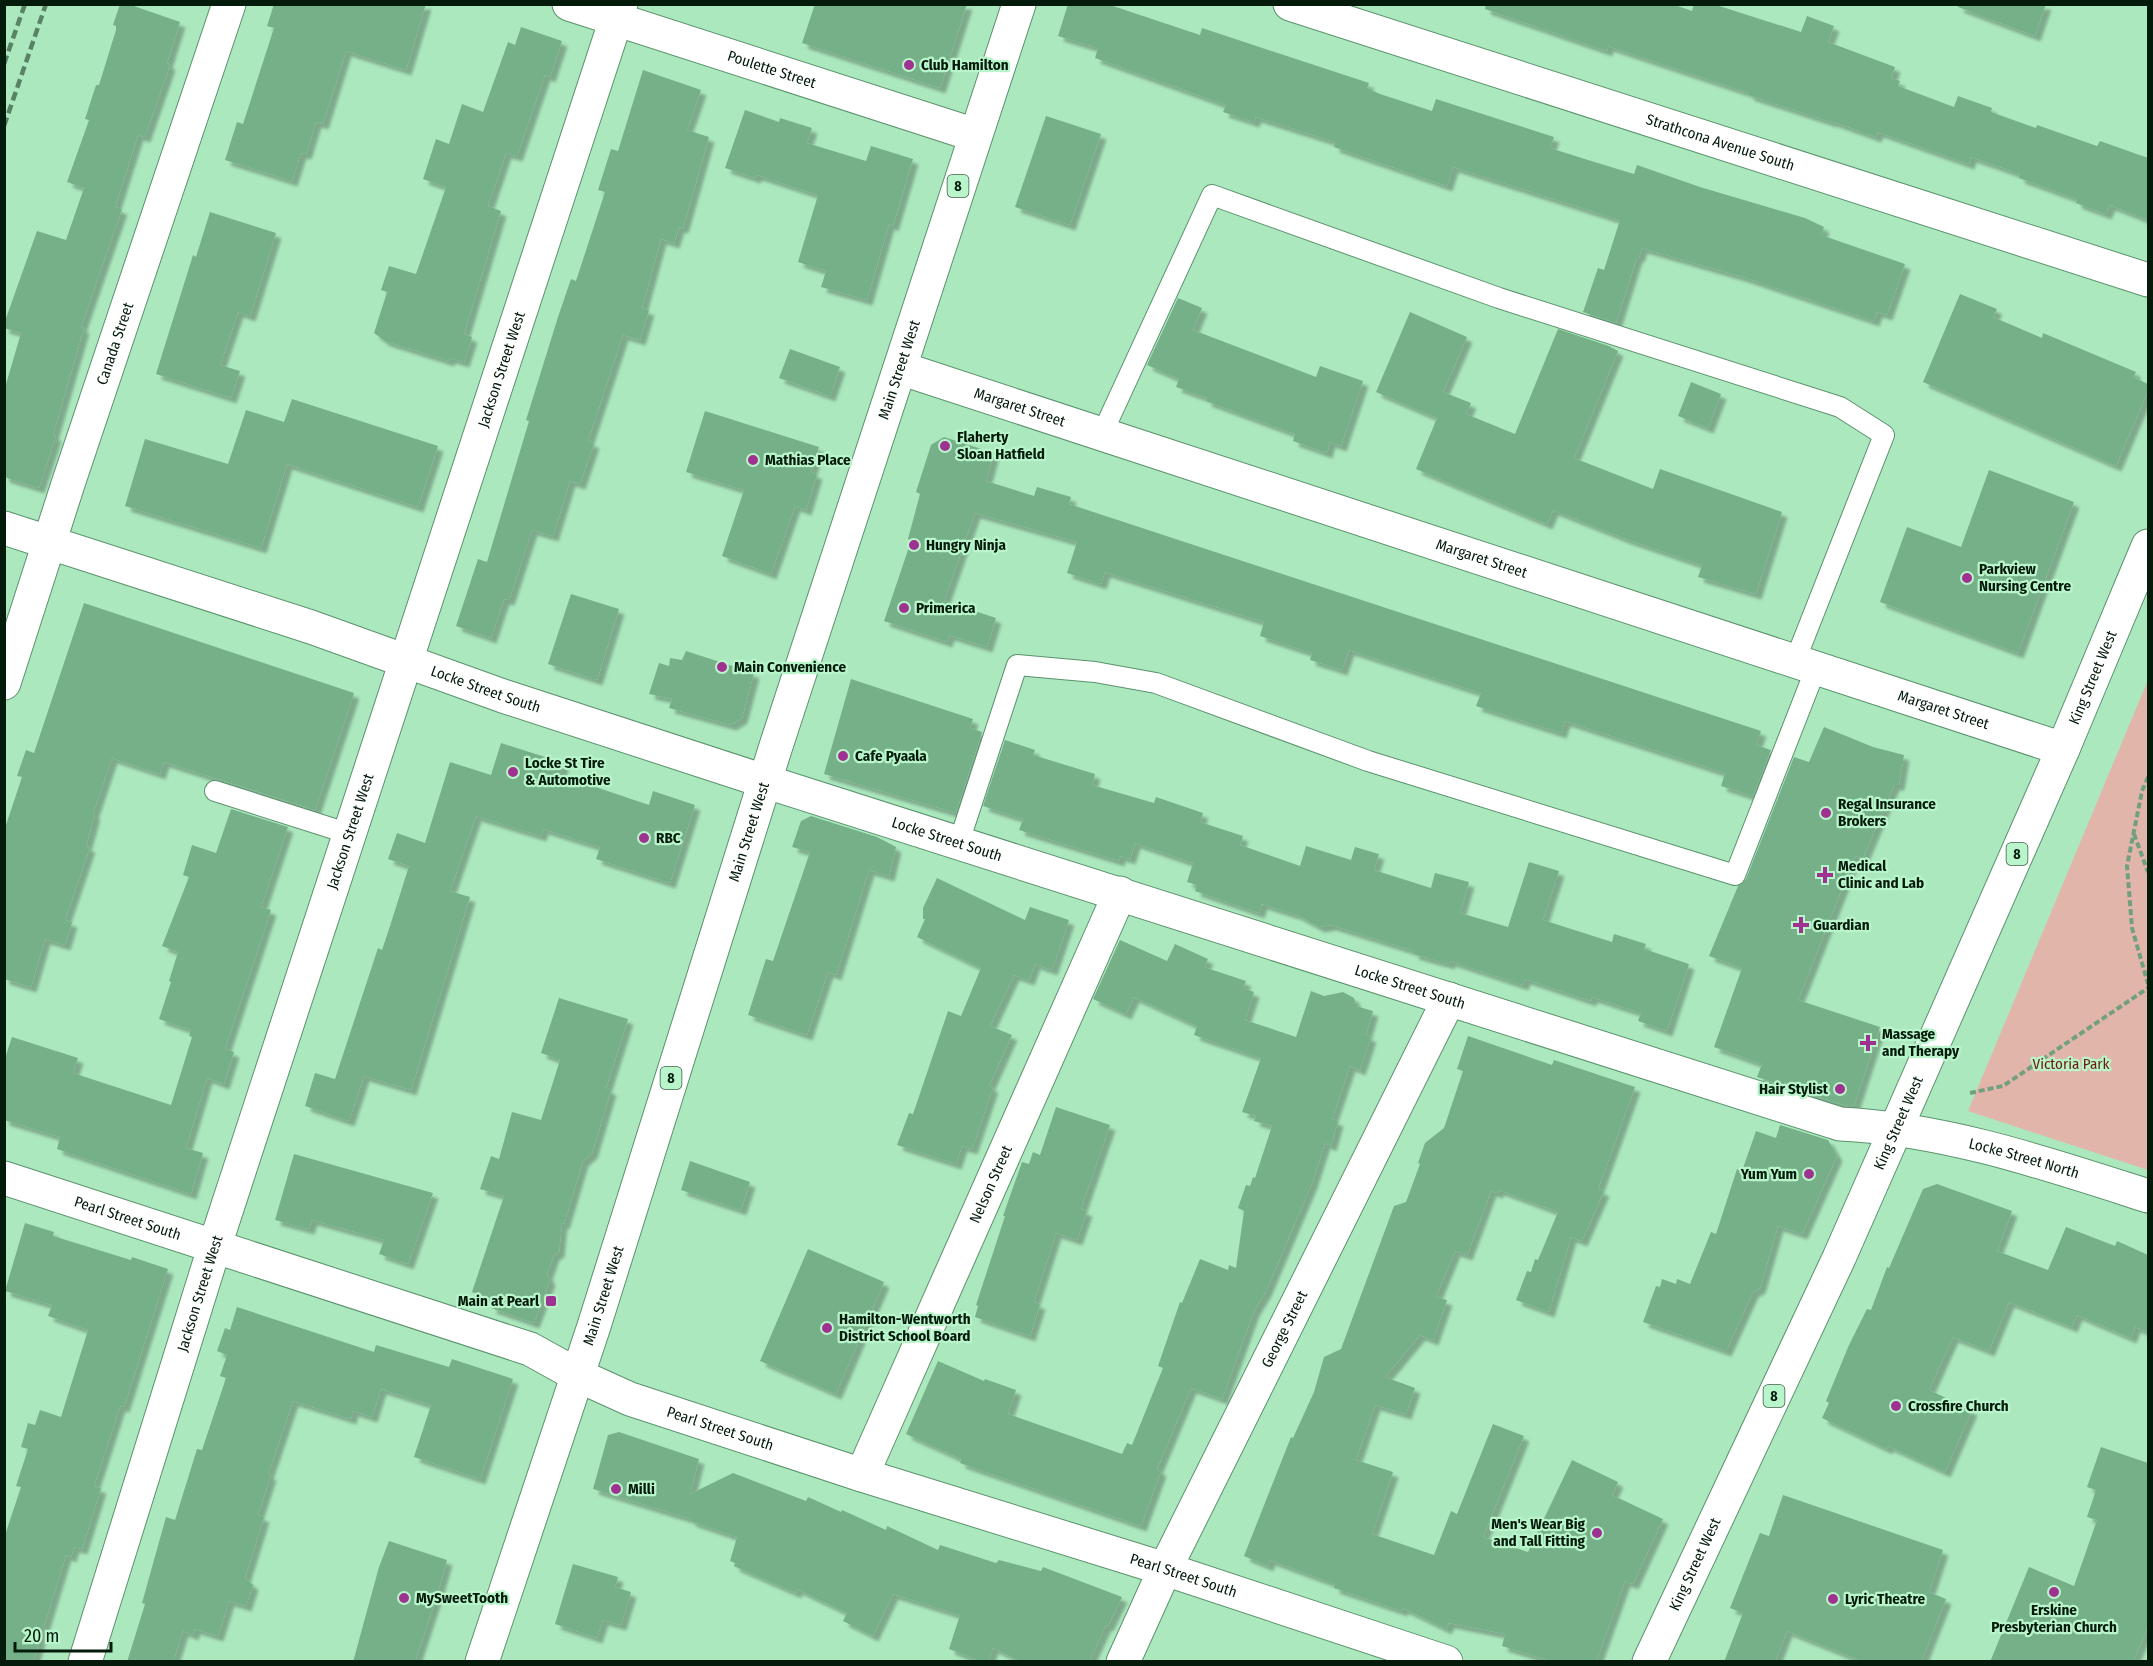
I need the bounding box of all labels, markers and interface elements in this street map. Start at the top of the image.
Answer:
street label: Poulette Street [725,47,818,92]
place label: Club Hamilton [921,56,1009,74]
marker: Club Hamilton [902,58,916,72]
street label: Strathcona Avenue South [1644,110,1797,175]
road number: 8 [948,175,968,197]
street label: Canada Street [93,300,137,387]
street label: Jackson Street West [474,309,529,430]
street label: Main Street West [875,318,924,422]
street label: Margaret Street [972,384,1068,431]
place label: Flaherty Sloan Hatfield [957,428,1045,463]
marker: Flaherty Sloan Hatfield [938,439,952,453]
place label: Mathias Place [765,451,851,469]
marker: Mathias Place [746,453,760,467]
street label: Margaret Street [1434,535,1530,582]
place label: Hungry Ninja [926,536,1006,554]
marker: Hungry Ninja [907,538,921,552]
place label: Parkview Nursing Centre [1979,560,2071,595]
marker: Parkview Nursing Centre [1960,571,1974,585]
place label: Primerica [916,599,976,617]
marker: Primerica [897,601,911,615]
street label: King Street West [2065,628,2121,727]
place label: Main Convenience [734,658,846,676]
marker: Main Convenience [715,660,729,674]
street label: Locke Street South [428,662,543,717]
street label: Margaret Street [1896,687,1991,733]
place label: Cafe Pyaala [855,747,927,765]
marker: Cafe Pyaala [836,749,850,763]
place label: Locke St Tire & Automotive [525,754,611,789]
marker: Locke St Tire & Automotive [506,765,520,779]
street label: Jackson Street West [323,771,378,892]
street label: Main Street West [725,780,773,884]
place label: Regal Insurance Brokers [1838,795,1936,830]
marker: Regal Insurance Brokers [1819,806,1833,820]
street label: Locke Street South [889,813,1004,865]
place label: RBC [656,829,681,847]
marker: RBC [637,831,651,845]
road number: 8 [2006,843,2028,865]
place label: Medical Clinic and Lab [1838,857,1924,892]
marker: Medical Clinic and Lab [1816,866,1834,884]
place label: Guardian [1813,916,1870,934]
marker: Guardian [1794,918,1808,932]
street label: Locke Street South [1352,961,1467,1013]
place label: Massage and Therapy [1882,1025,1960,1060]
marker: Massage and Therapy [1859,1034,1877,1052]
park label: Victoria Park [2033,1055,2109,1073]
road number: 8 [660,1067,682,1089]
street label: King Street West [1870,1073,1927,1173]
place label: Hair Stylist [1759,1080,1829,1098]
marker: Hair Stylist [1833,1082,1847,1096]
street label: Locke Street North [1967,1134,2082,1182]
street label: Nelson Street [966,1143,1016,1226]
place label: Yum Yum [1740,1165,1797,1183]
marker: Yum Yum [1802,1167,1816,1181]
street label: Pearl Street South [72,1192,183,1244]
street label: Jackson Street West [173,1233,227,1354]
street label: Main Street West [579,1243,628,1348]
street label: George Street [1258,1288,1311,1371]
place label: Main at Pearl [458,1292,540,1310]
marker: Main at Pearl [544,1294,558,1308]
place label: Hamilton-Wentworth District School Board [839,1310,971,1345]
marker: Hamilton-Wentworth District School Board [820,1321,834,1335]
road number: 8 [1764,1385,1784,1407]
place label: Crossfire Church [1908,1397,2009,1415]
marker: Crossfire Church [1889,1399,1903,1413]
street label: Pearl Street South [665,1403,776,1454]
place label: Milli [628,1480,655,1498]
marker: Milli [609,1482,623,1496]
place label: Men's Wear Big and Tall Fitting [1491,1515,1586,1550]
street label: King Street West [1665,1515,1725,1614]
marker: Men's Wear Big and Tall Fitting [1590,1526,1604,1540]
street label: Pearl Street South [1128,1550,1239,1601]
marker: Erskine Presbyterian Church [2047,1585,2061,1599]
place label: MySweetTooth [416,1589,508,1607]
place label: Lyric Theatre [1845,1590,1926,1608]
marker: MySweetTooth [397,1591,411,1605]
marker: Lyric Theatre [1826,1592,1840,1606]
place label: Erskine Presbyterian Church [1991,1601,2117,1636]
scale bar [15,1615,111,1653]
text: 20 m [24,1625,59,1647]

